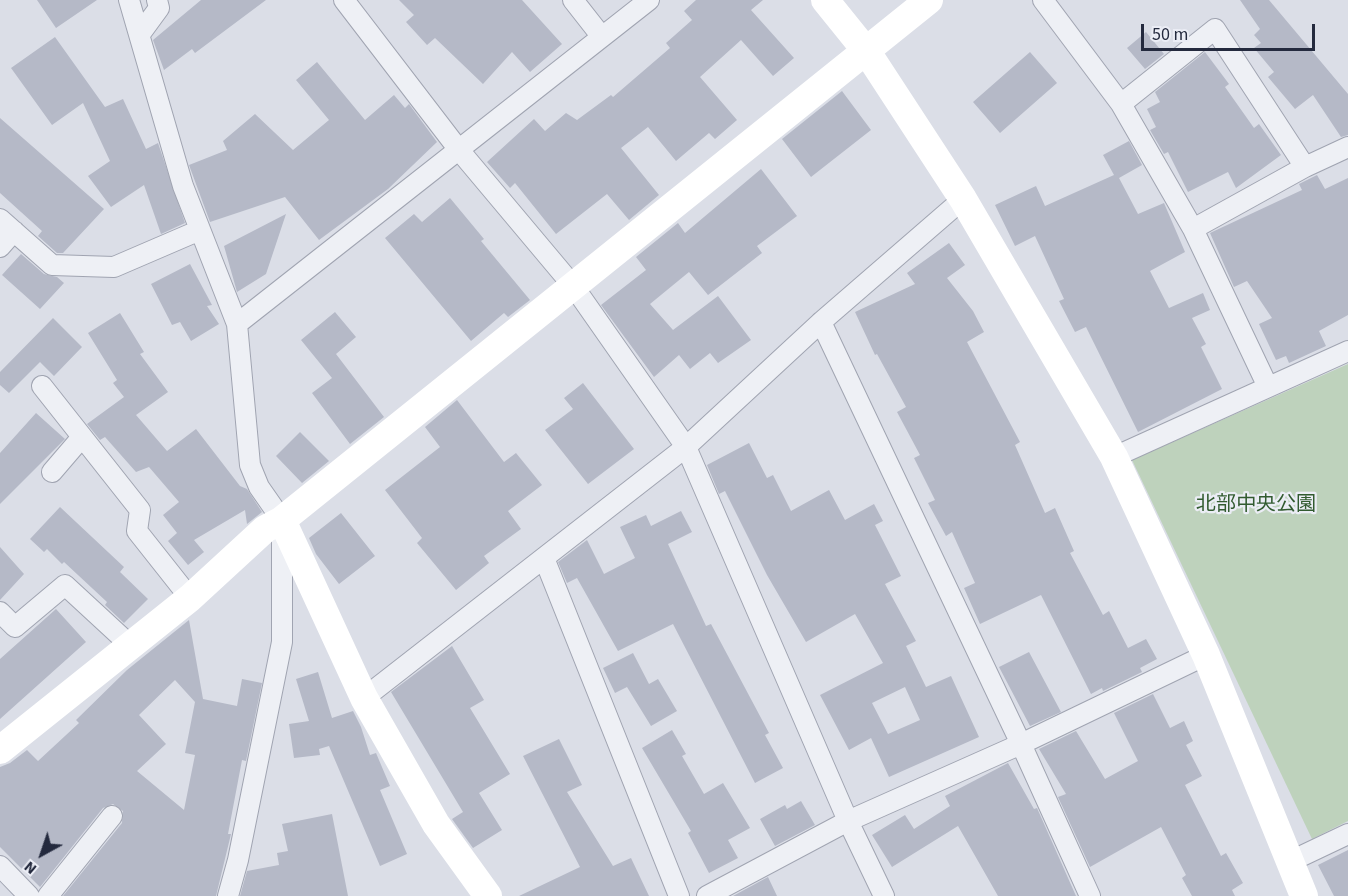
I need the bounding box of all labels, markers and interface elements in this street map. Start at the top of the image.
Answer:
scale bar [1144,12,1318,50]
text: 50 m [1152,22,1188,47]
park label: 北部中央公園 [1196,494,1316,518]
north arrow [12,824,72,884]
text: N [19,856,42,880]

